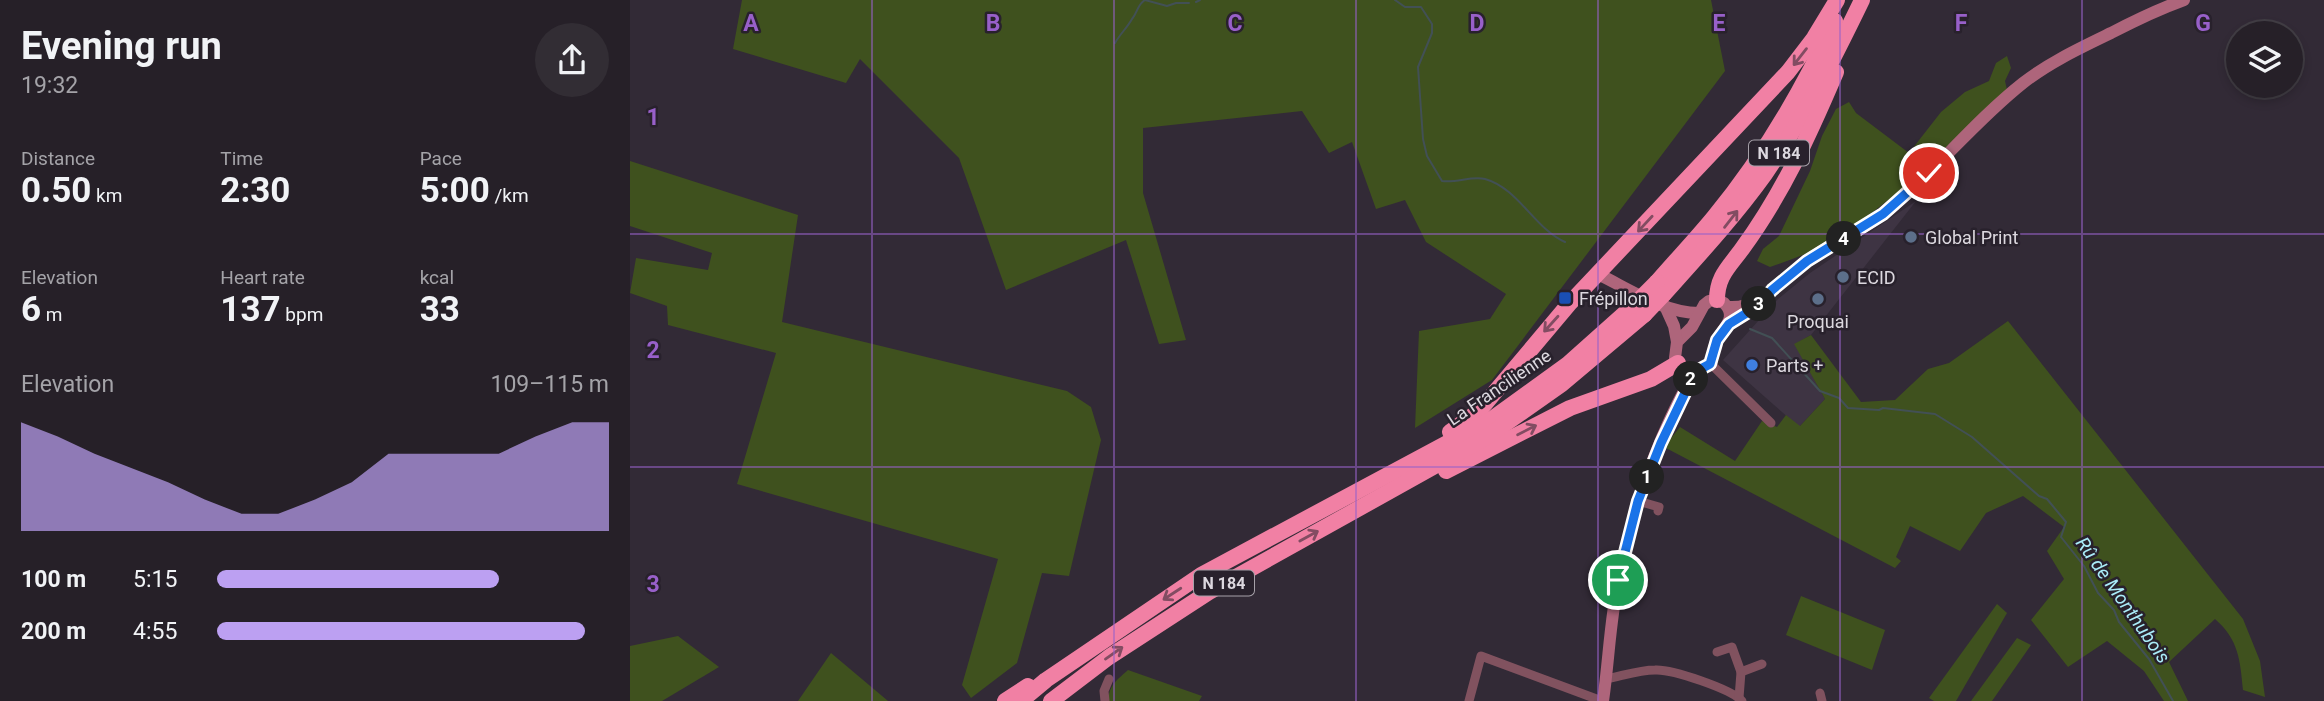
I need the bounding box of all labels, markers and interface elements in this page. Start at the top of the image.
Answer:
text: A [743,10,759,37]
text: B [986,10,1000,37]
text: C [1227,10,1243,37]
text: D [1470,10,1484,37]
text: E [1713,10,1726,37]
text: F [1955,10,1968,37]
text: G [2195,10,2211,37]
map controls [2226,21,2303,98]
button: layers [2226,21,2303,98]
button: share [535,23,609,97]
text: Evening run [21,24,222,68]
one-way arrow [1792,47,1807,65]
text: 19:32 [21,72,78,99]
text: 1 [646,104,660,131]
road number: N 184 [1749,140,1809,166]
pin [1899,143,1959,203]
text: Distance [21,147,95,170]
text: Time [220,147,263,170]
text: Pace [420,147,462,170]
icon: check [1910,154,1948,192]
text: 0.50 [21,170,91,211]
text: 2:30 [220,170,290,211]
text: 5:00 [420,170,490,211]
text: km [91,184,122,207]
text: /km [490,184,529,207]
one-way arrow [1724,210,1739,228]
one-way arrow [1637,215,1654,232]
pin: 4 [1826,222,1862,256]
text: 4 [1838,227,1849,250]
place label: Global Print [1925,227,2018,248]
marker: Global Print [1903,229,1919,245]
text: Elevation [21,266,98,289]
text: Heart rate [220,266,305,289]
text: kcal [420,266,454,289]
place label: ECID [1857,267,1896,288]
marker: ECID [1835,269,1851,285]
pin: 3 [1742,286,1776,322]
place label: Frépillon [1579,288,1648,309]
text: 6 [21,289,41,330]
text: 137 [220,289,281,330]
text: 33 [420,289,460,330]
marker: Frépillon [1557,290,1573,306]
marker: Proquai [1810,291,1826,307]
text: 3 [1753,292,1764,315]
text: m [41,303,62,326]
text: bpm [281,303,323,326]
place label: Proquai [1787,311,1849,332]
one-way arrow [1544,314,1560,332]
text: 2 [646,337,660,364]
street label: La Francilienne [1443,345,1555,429]
place label: Parts + [1766,355,1823,376]
marker: Parts + [1744,357,1760,373]
pin: 2 [1674,362,1708,396]
text: 2 [1685,367,1696,390]
text: Elevation [21,371,114,398]
text: 109–115 m [490,371,609,398]
one-way arrow [1516,423,1537,437]
pin: 1 [1630,460,1664,494]
text: 1 [1641,465,1652,488]
one-way arrow [1298,529,1319,542]
water label: Rû de Monthubois [2071,532,2175,668]
pin [1588,550,1648,610]
icon: arrive [1599,561,1637,599]
text: 100 m [21,566,86,593]
text: 5:15 [133,566,177,593]
road number: N 184 [1194,570,1254,596]
text: 3 [646,571,660,598]
one-way arrow [1163,587,1182,602]
text: 200 m [21,618,86,645]
text: 4:55 [133,618,177,645]
one-way arrow [1104,646,1123,660]

